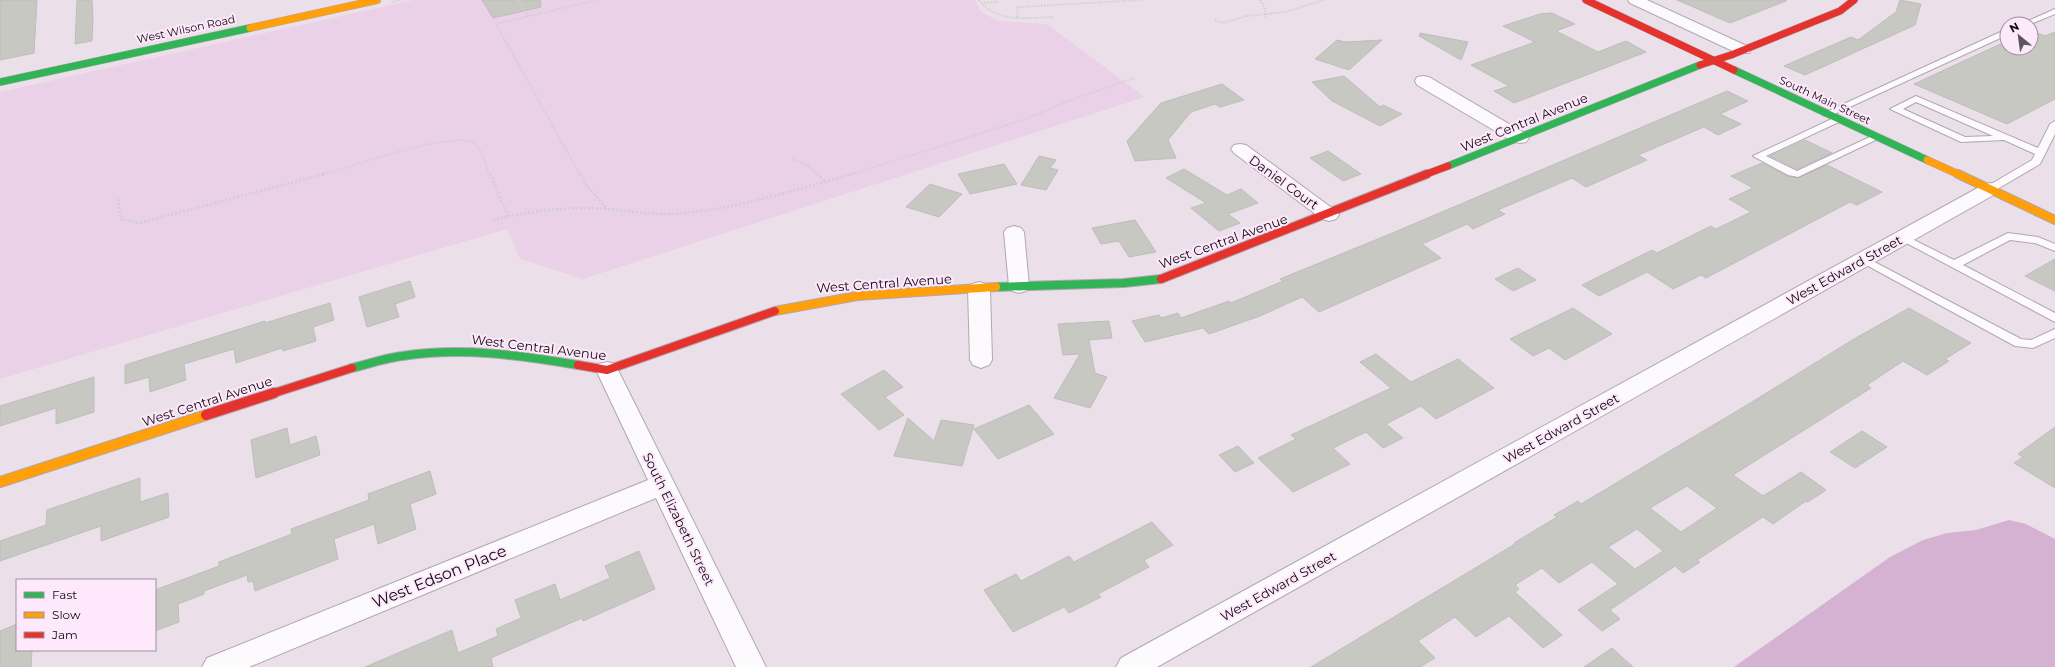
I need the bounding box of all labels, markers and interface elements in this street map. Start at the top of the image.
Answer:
street label: West Wilson Road [136,12,236,46]
north arrow [1999,16,2039,56]
text: N [2007,19,2021,36]
street label: South Main Street [1777,73,1873,128]
street label: West Central Avenue [1458,89,1590,155]
street label: Daniel Court [1246,151,1322,213]
street label: West Central Avenue [1156,210,1290,272]
street label: West Edward Street [1784,232,1904,308]
street label: West Central Avenue [816,270,952,296]
street label: West Central Avenue [471,331,607,363]
street label: West Central Avenue [140,372,274,430]
street label: West Edward Street [1501,390,1621,466]
street label: South Elizabeth Street [640,450,718,588]
street label: West Edson Place [369,541,509,612]
street label: West Edward Street [1218,548,1338,624]
legend [16,579,156,651]
text: Fast [52,587,77,602]
text: Slow [52,607,81,622]
text: Jam [51,627,78,642]

